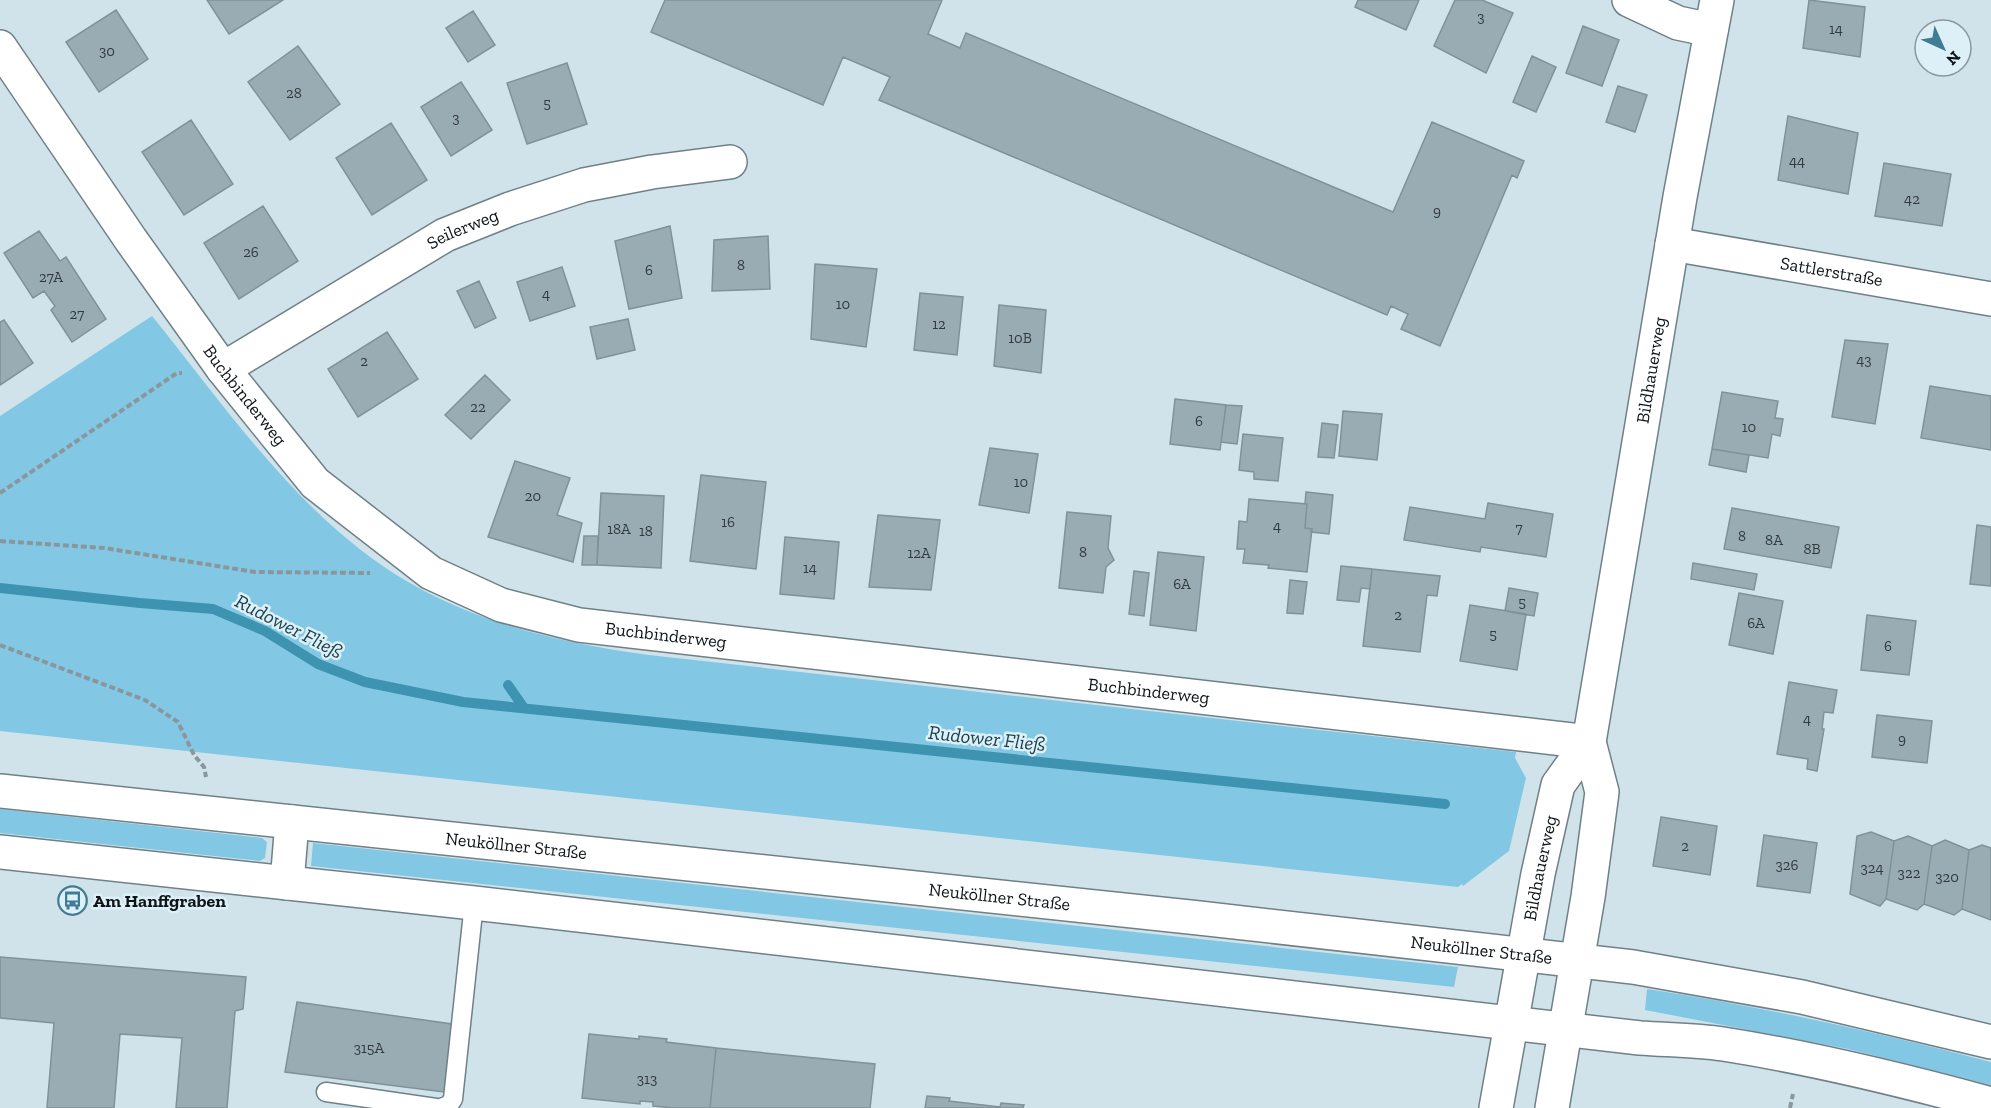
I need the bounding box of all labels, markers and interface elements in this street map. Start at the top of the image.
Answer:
house number: 3 [1477,8,1485,26]
north arrow [1913,18,1973,78]
house number: 14 [1829,20,1843,38]
house number: 30 [99,42,115,60]
text: N [1942,47,1964,69]
house number: 28 [286,84,302,102]
house number: 5 [543,94,551,112]
house number: 3 [452,109,460,127]
house number: 44 [1789,152,1805,170]
house number: 42 [1904,190,1920,208]
house number: 9 [1433,202,1441,220]
street label: Seilerweg [423,204,502,254]
house number: 26 [243,243,259,261]
street label: Sattlerstraße [1779,252,1885,291]
house number: 8 [737,256,745,274]
house number: 6 [645,261,653,279]
house number: 27A [39,268,63,286]
house number: 4 [542,285,550,303]
house number: 10 [836,295,850,313]
house number: 27 [70,305,84,323]
house number: 12 [932,315,946,333]
street label: Bildhauerweg [1631,315,1671,425]
house number: 10B [1008,329,1032,347]
street label: Buchbinderweg [198,341,292,450]
house number: 43 [1856,351,1872,369]
house number: 2 [360,352,368,370]
house number: 22 [470,398,486,416]
house number: 6 [1195,412,1203,430]
house number: 10 [1742,418,1756,436]
house number: 10 [1014,473,1028,491]
house number: 20 [525,487,541,505]
house number: 16 [721,513,735,531]
house number: 4 [1273,517,1281,535]
house number: 7 [1515,519,1523,537]
house number: 18A [607,520,631,538]
house number: 18 [639,522,653,540]
house number: 8 [1738,527,1746,545]
house number: 8A [1765,531,1783,549]
house number: 8B [1803,540,1821,558]
house number: 8 [1079,543,1087,561]
house number: 12A [907,544,931,562]
house number: 14 [803,559,817,577]
house number: 6A [1173,575,1191,593]
water label: Rudower Fließ [231,589,347,663]
house number: 5 [1518,593,1526,611]
house number: 2 [1394,606,1402,624]
house number: 6A [1747,614,1765,632]
street label: Buchbinderweg [604,617,728,653]
house number: 5 [1489,625,1497,643]
house number: 6 [1884,637,1892,655]
street label: Buchbinderweg [1087,673,1211,709]
house number: 4 [1803,710,1811,728]
water label: Rudower Fließ [927,720,1047,756]
house number: 9 [1898,730,1906,748]
street label: Bildhauerweg [1519,813,1562,923]
street label: Neuköllner Straße [444,827,588,864]
house number: 2 [1681,837,1689,855]
house number: 326 [1775,856,1799,874]
house number: 324 [1860,859,1884,877]
house number: 322 [1898,864,1921,882]
house number: 320 [1935,868,1959,886]
street label: Neuköllner Straße [927,878,1071,915]
bus stop icon: Am Hanffgraben [56,885,88,917]
place label: Am Hanffgraben [93,890,226,912]
street label: Neuköllner Straße [1410,931,1553,969]
house number: 315A [354,1039,385,1057]
house number: 313 [637,1070,657,1088]

